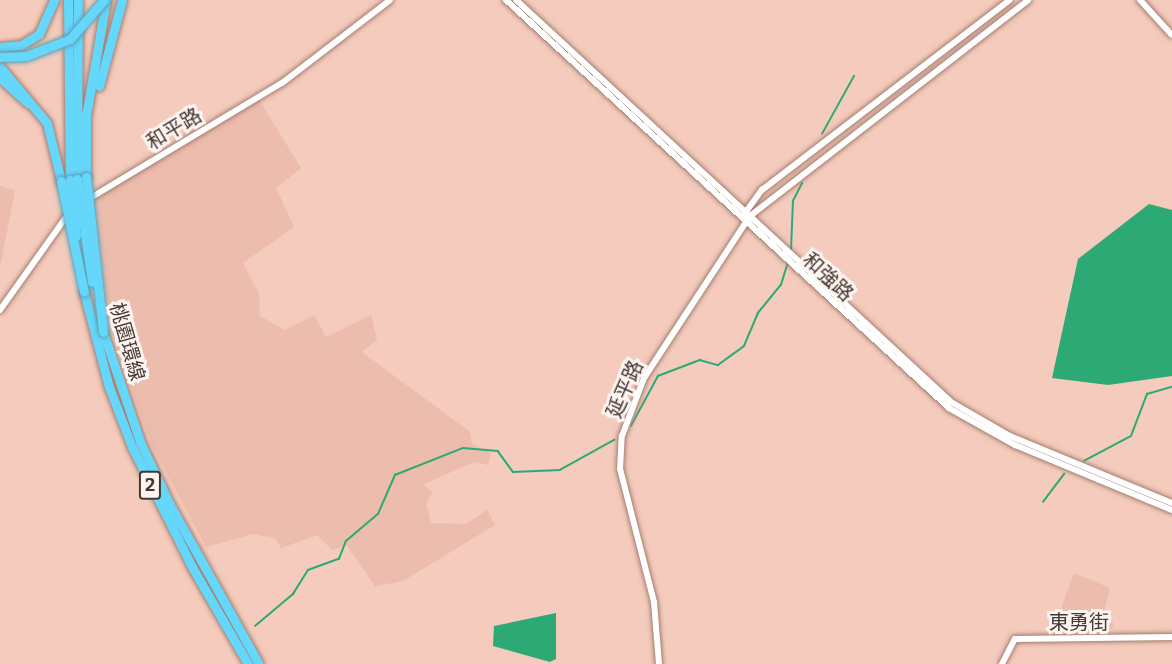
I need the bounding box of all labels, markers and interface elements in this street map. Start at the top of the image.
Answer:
street label: 和平路 [142,103,206,155]
street label: 和強路 [798,248,858,306]
street label: 桃園環線 [104,300,150,384]
street label: 延平路 [602,357,648,421]
road number: 2 [138,470,162,500]
street label: 東勇街 [1049,610,1109,634]

